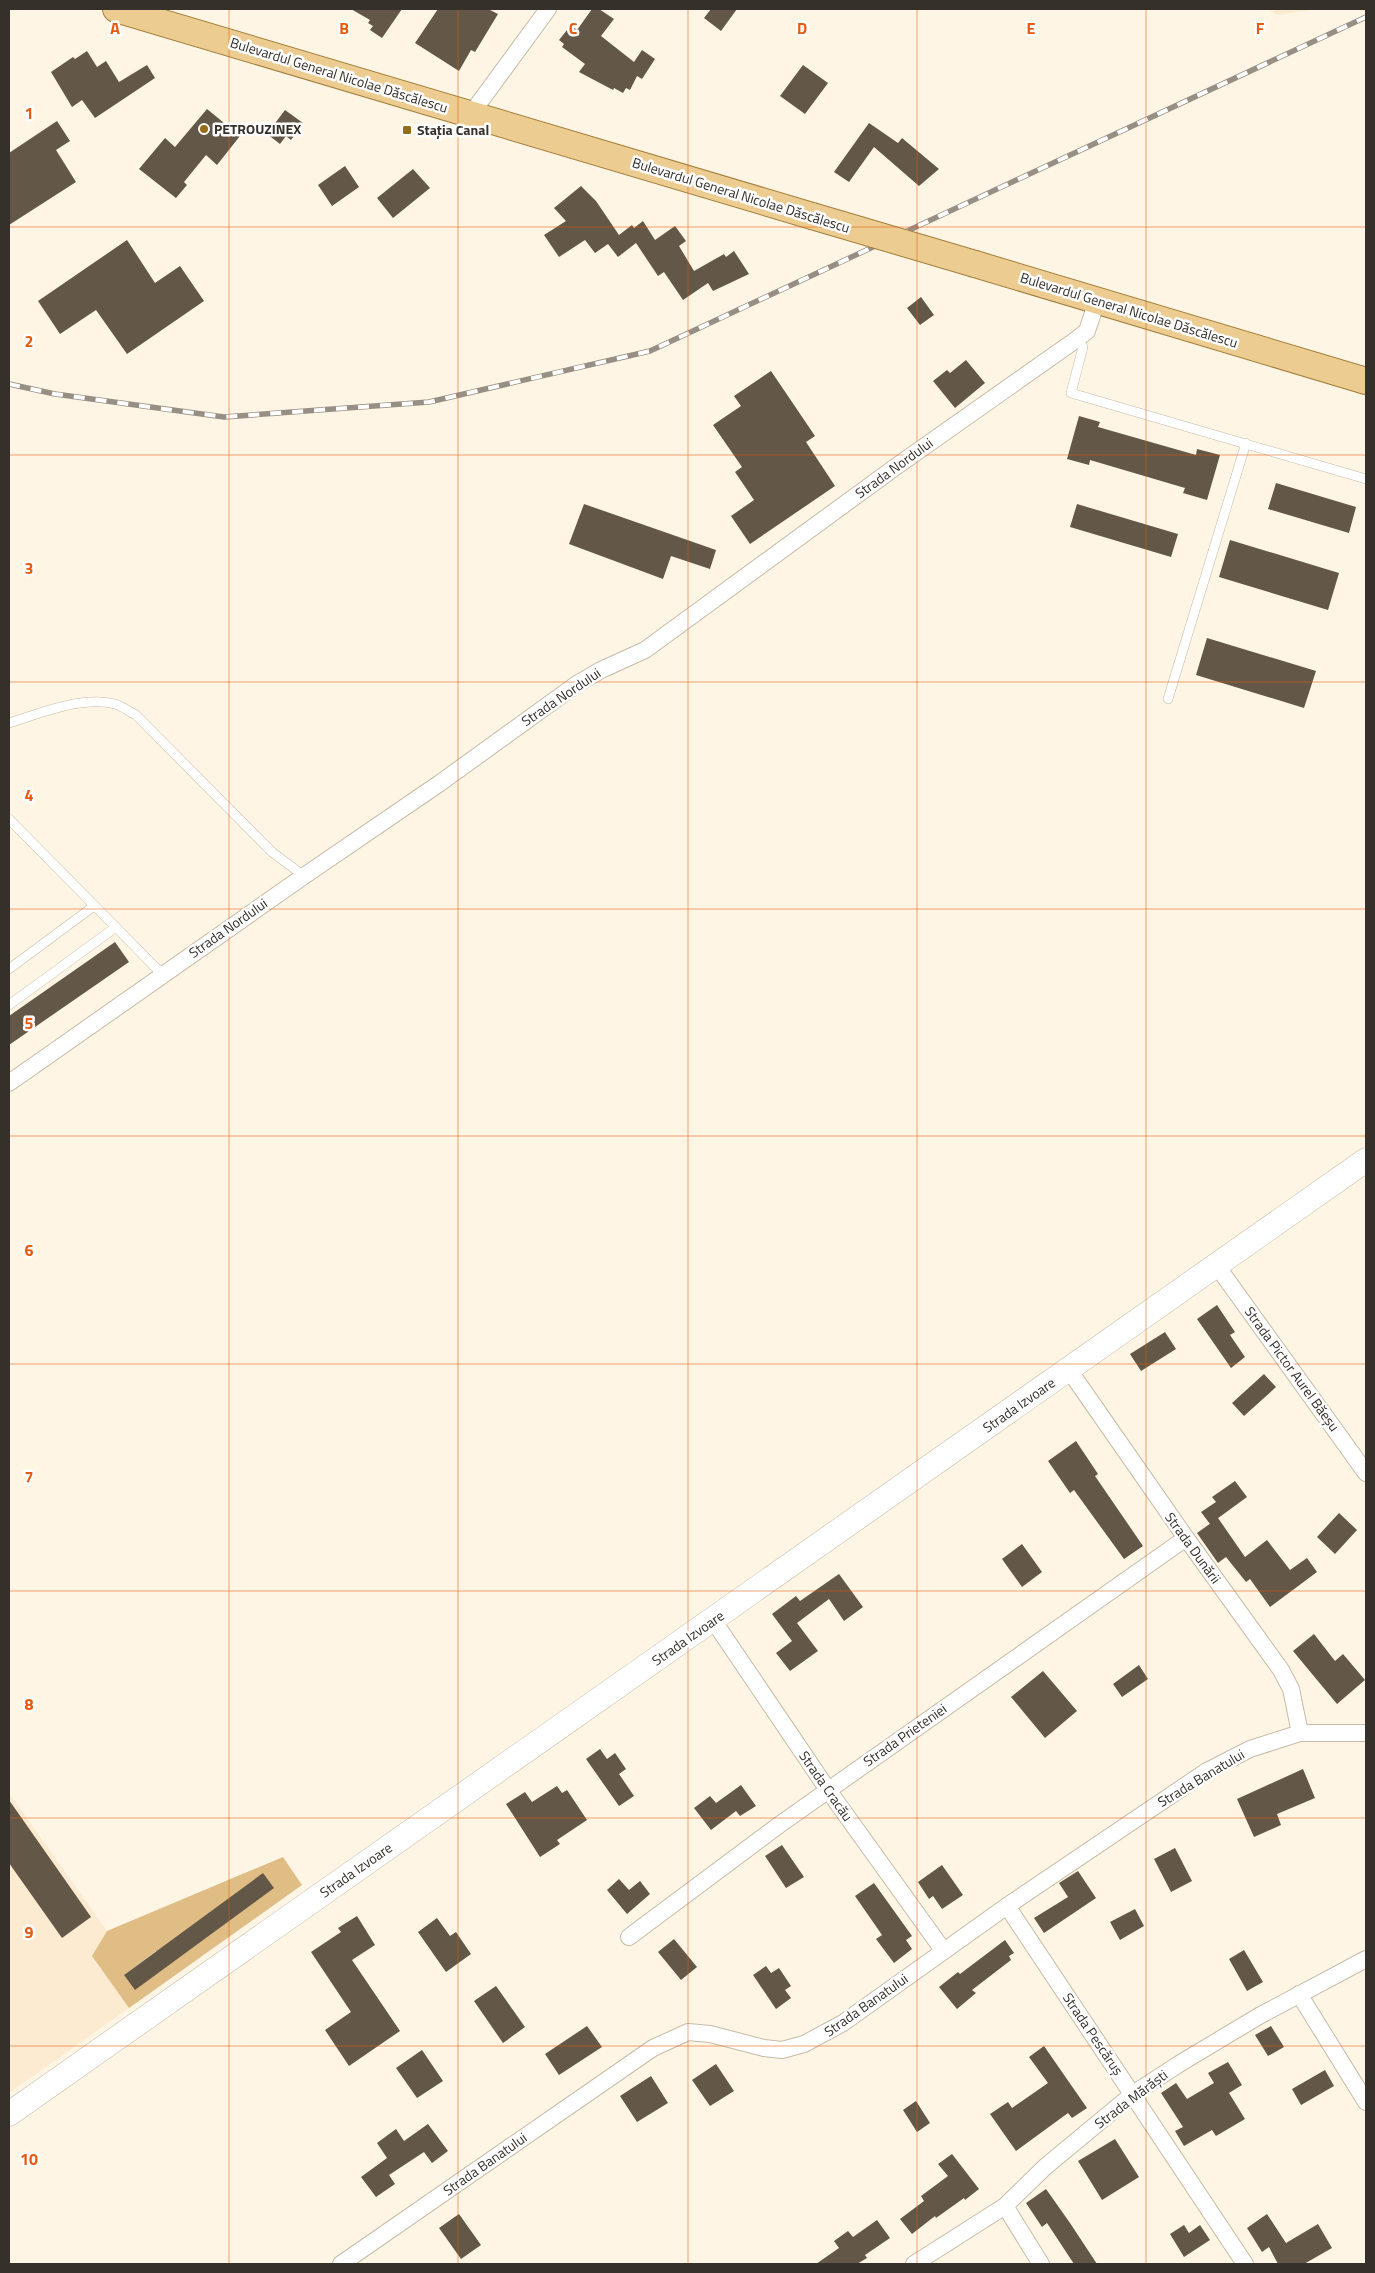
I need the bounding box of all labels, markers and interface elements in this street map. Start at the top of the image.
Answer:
text: A [110,16,120,40]
text: B [339,16,349,40]
text: C [569,16,578,40]
text: D [797,16,807,40]
text: E [1027,16,1036,40]
text: F [1256,16,1265,40]
street label: Bulevardul General Nicolae Dăscălescu [228,31,451,118]
text: 1 [25,101,33,125]
place label: PETROUZINEX [214,118,301,139]
place label: Stația Canal [417,119,489,140]
marker: PETROUZINEX [198,123,210,135]
marker: Stația Canal [401,124,413,136]
street label: Bulevardul General Nicolae Dăscălescu [630,151,853,238]
street label: Bulevardul General Nicolae Dăscălescu [1018,266,1241,353]
text: 2 [25,329,33,353]
street label: Strada Nordului [850,432,937,503]
text: 3 [25,556,33,580]
street label: Strada Nordului [517,662,605,731]
text: 4 [25,783,34,807]
street label: Strada Nordului [184,893,271,963]
text: 5 [25,1011,34,1035]
text: 6 [25,1238,34,1262]
street label: Strada Pictor Aurel Băeșu [1240,1302,1345,1436]
street label: Strada Izvoare [978,1372,1059,1437]
text: 7 [25,1465,33,1489]
street label: Strada Dunării [1160,1508,1227,1588]
street label: Strada Izvoare [647,1605,728,1670]
text: 8 [25,1692,34,1716]
street label: Strada Prieteniei [859,1698,951,1771]
street label: Strada Banatului [1153,1743,1248,1812]
street label: Strada Cracău [794,1746,858,1825]
street label: Strada Izvoare [315,1837,396,1902]
text: 9 [25,1920,34,1944]
street label: Strada Banatului [820,1968,912,2041]
street label: Strada Pescăruș [1058,1988,1129,2079]
street label: Strada Mărăști [1090,2064,1172,2133]
street label: Strada Banatului [439,2127,531,2200]
text: 10 [20,2147,38,2171]

